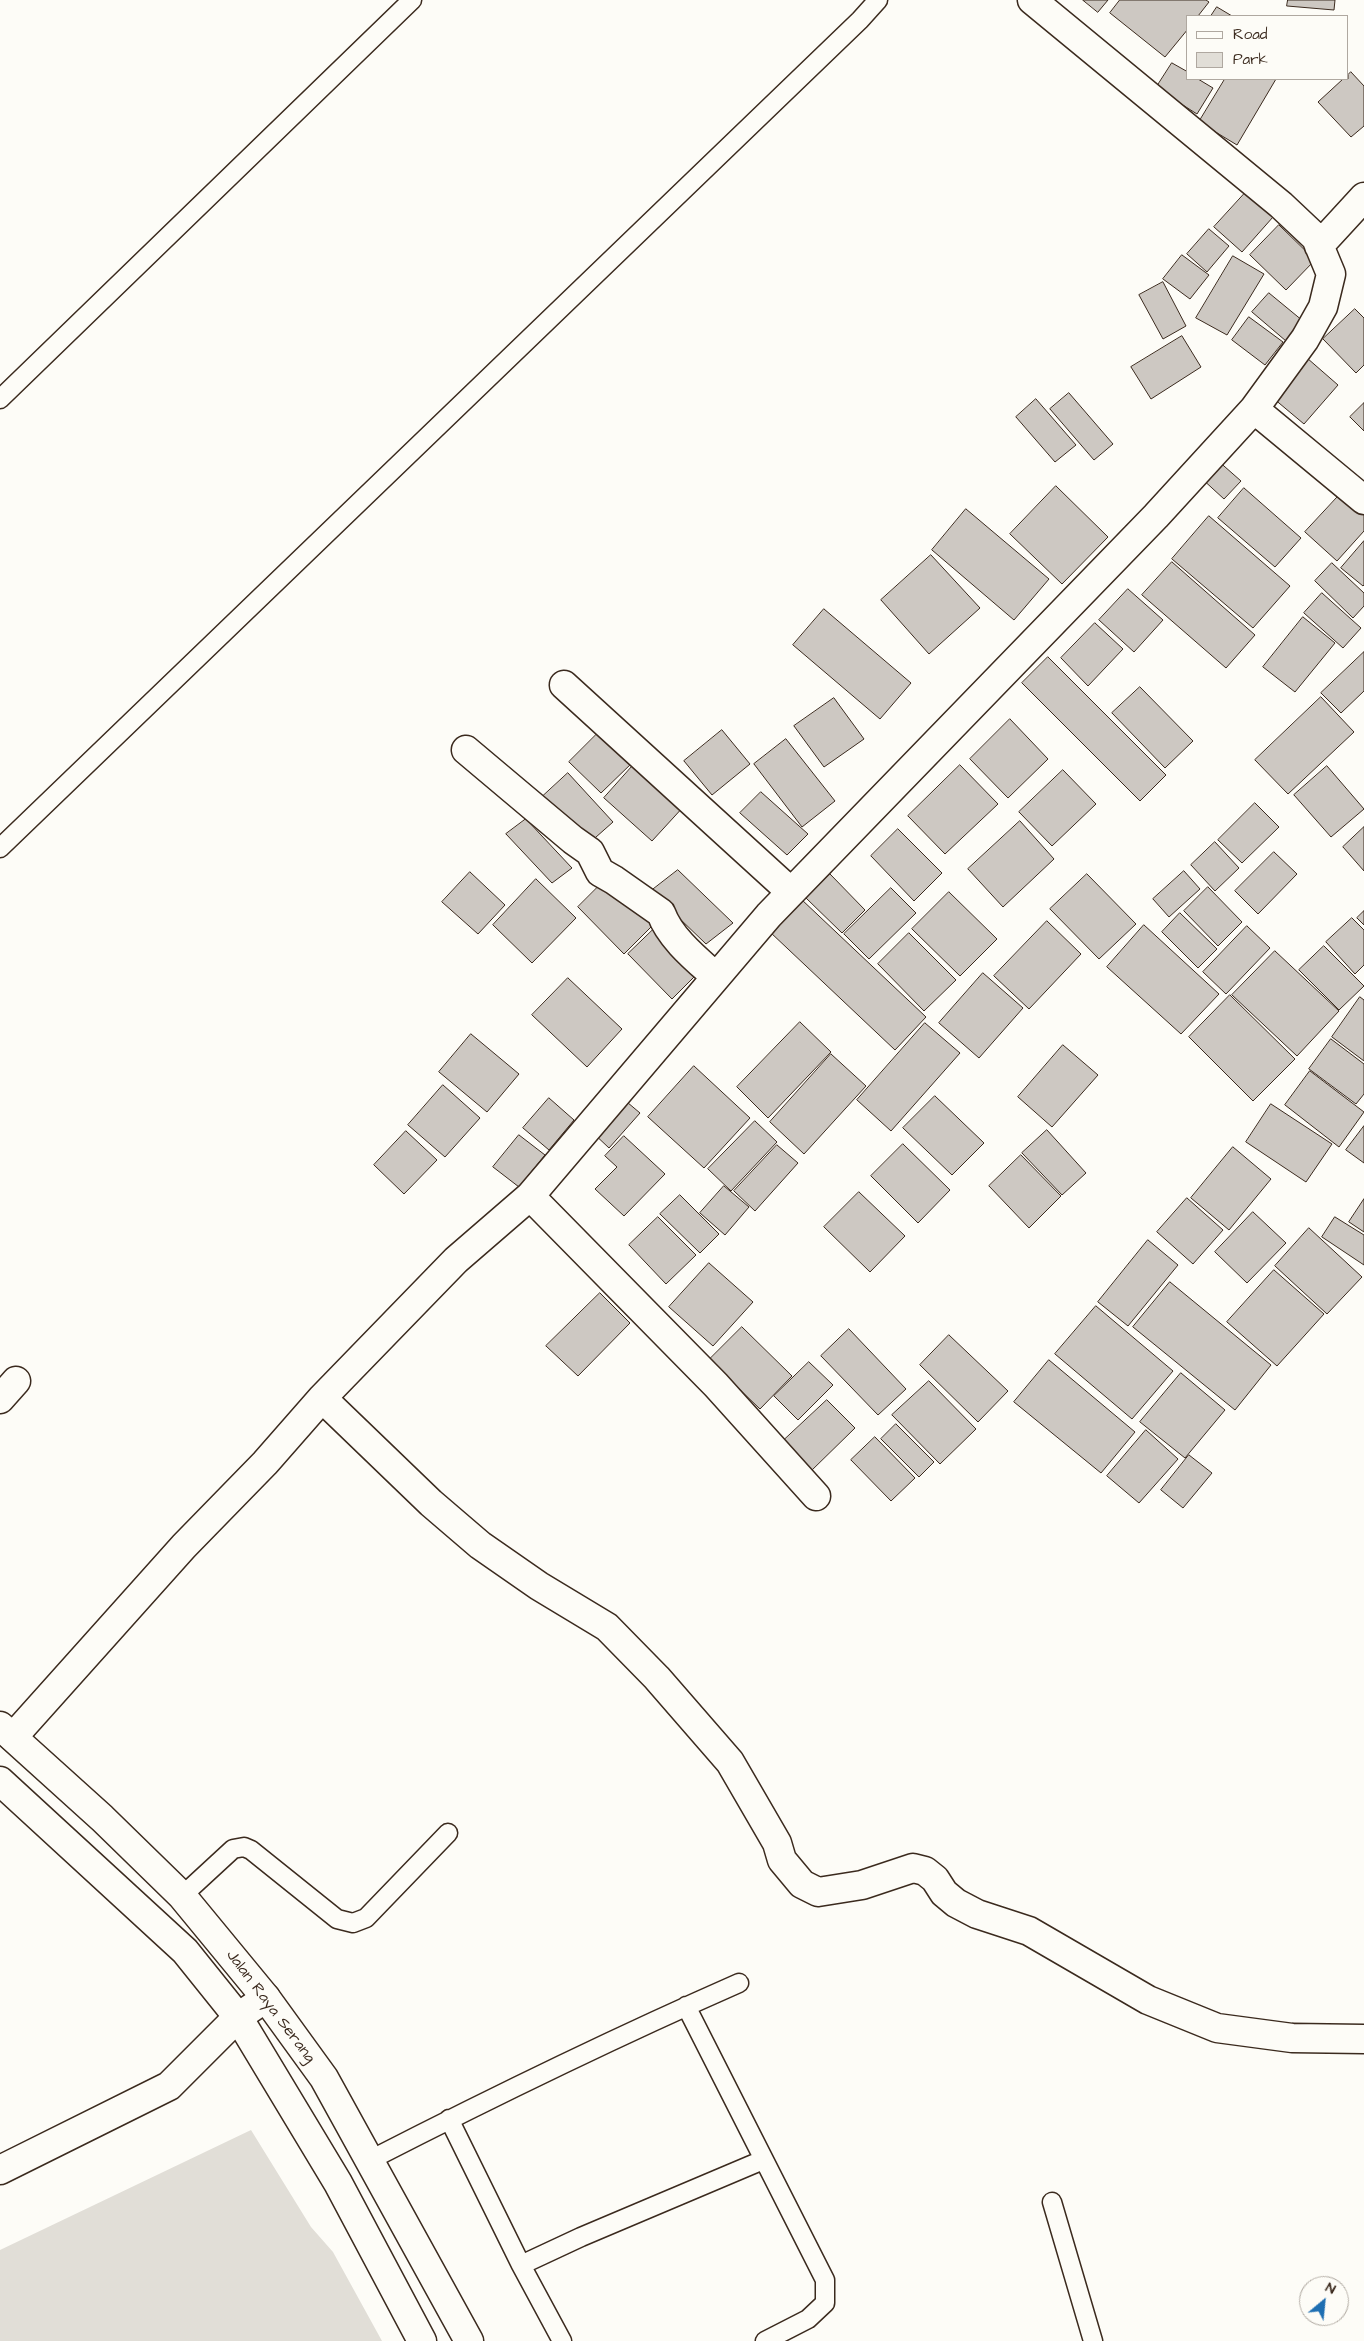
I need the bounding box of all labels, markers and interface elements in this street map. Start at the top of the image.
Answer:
legend [1186,15,1349,80]
text: Road [1233,24,1267,45]
text: Park [1233,49,1268,70]
street label: Jalan Raya Serang [221,1947,319,2067]
north arrow [1299,2276,1349,2326]
text: N [1322,2278,1339,2300]

